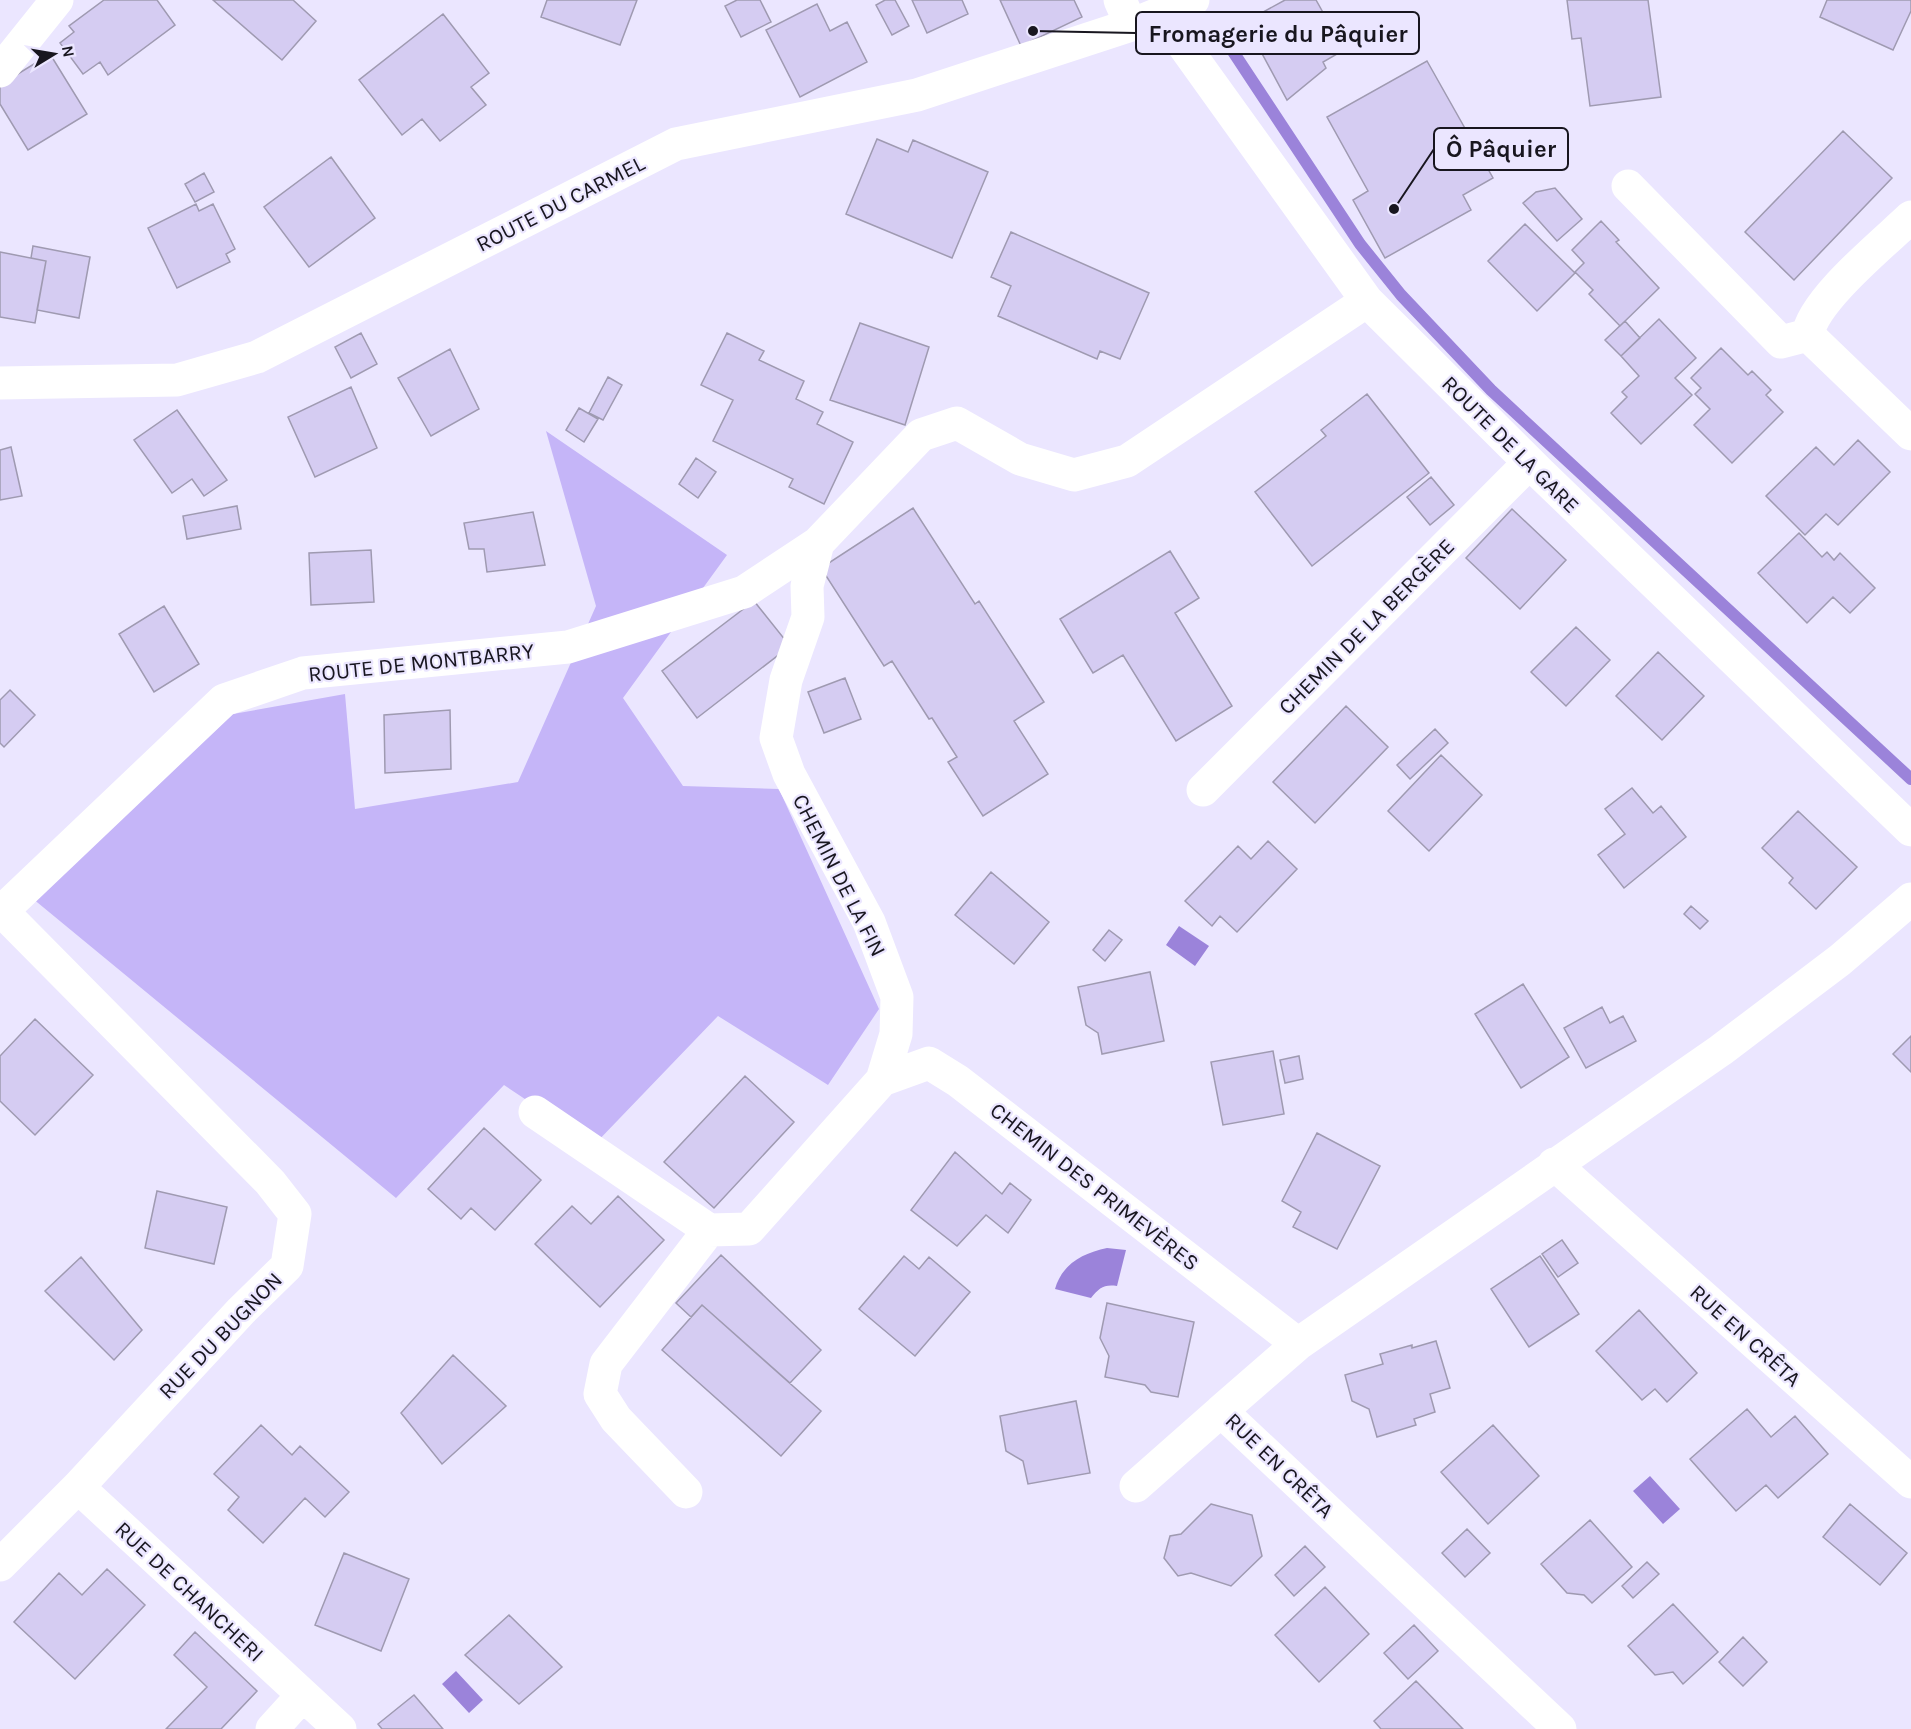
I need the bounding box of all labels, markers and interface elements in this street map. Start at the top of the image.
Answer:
callout: Fromagerie du Pâquier [1136,12,1419,54]
text: Fromagerie du Pâquier [1148,20,1408,48]
north arrow [24,24,84,84]
text: N [58,44,79,59]
callout: Ô Pâquier [1434,128,1568,170]
text: Ô Pâquier [1446,134,1557,163]
street label: ROUTE DU CARMEL [472,150,650,258]
street label: ROUTE DE LA GARE [1436,371,1584,519]
street label: CHEMIN DE LA BERGÈRE [1273,533,1460,720]
street label: ROUTE DE MONTBARRY [307,638,535,688]
street label: CHEMIN DE LA FIN [787,790,891,961]
street label: CHEMIN DES PRIMEVÈRES [985,1096,1205,1276]
street label: RUE DU BUGNON [154,1267,288,1404]
street label: RUE EN CRÊTA [1685,1279,1806,1393]
street label: RUE EN CRÊTA [1220,1408,1339,1524]
street label: RUE DE CHANCHERI [110,1516,269,1667]

